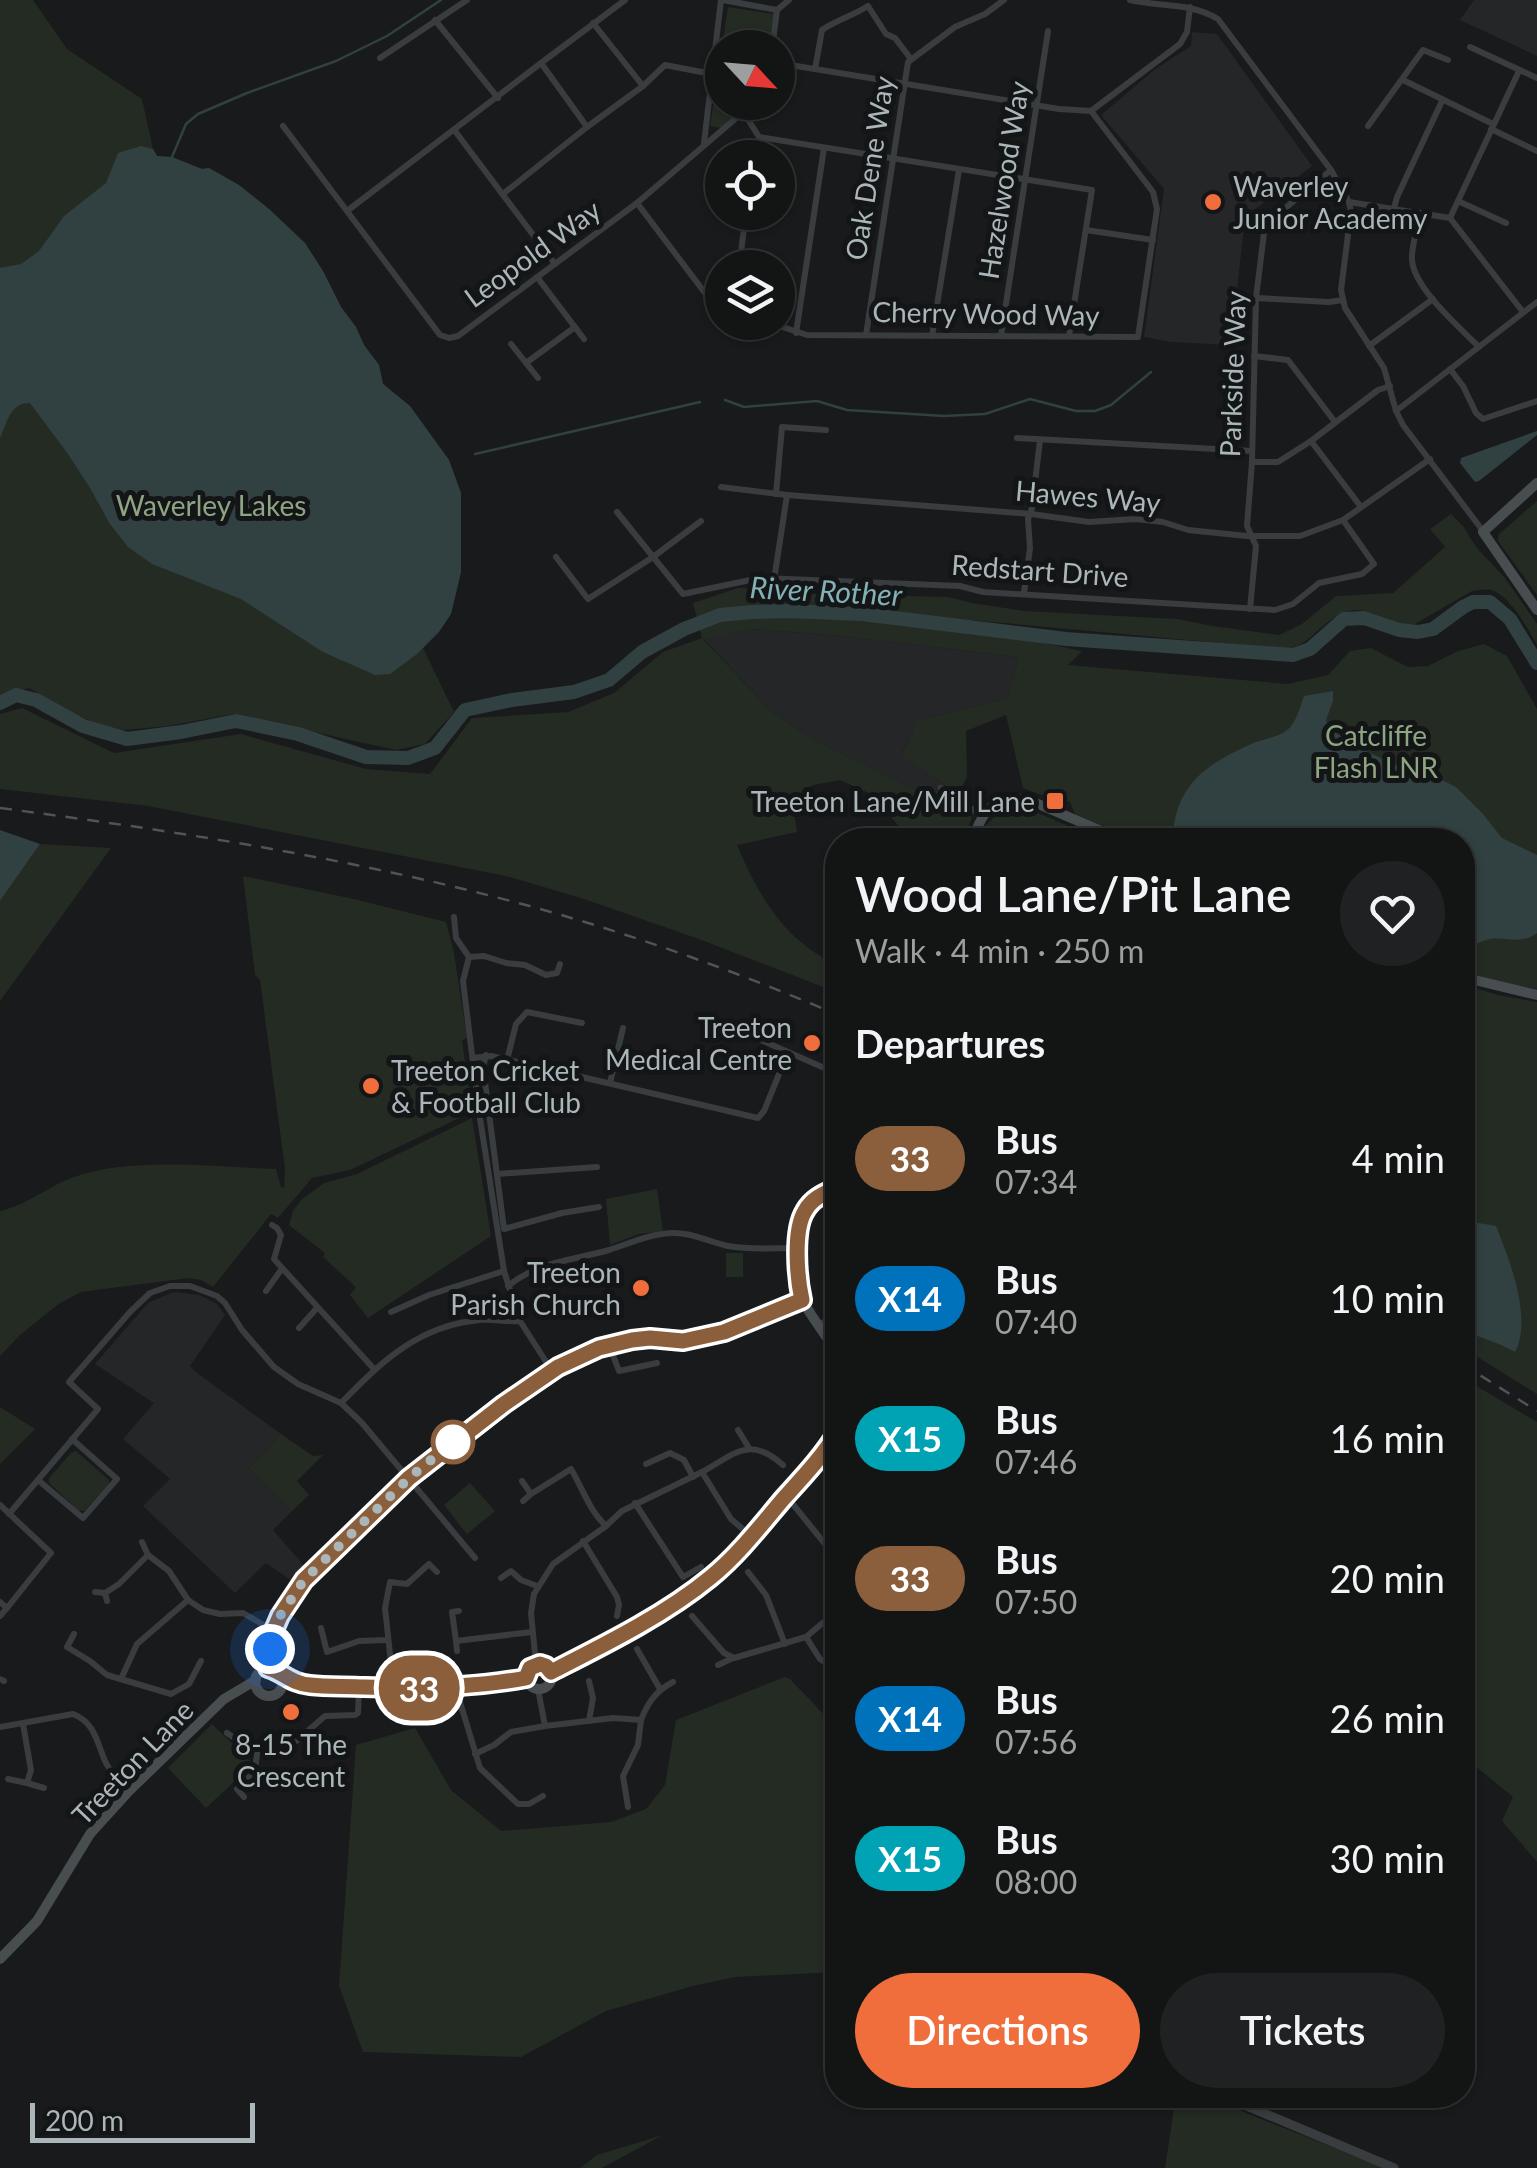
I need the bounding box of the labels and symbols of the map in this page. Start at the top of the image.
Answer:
north arrow [705,30,795,120]
street label: Oak Dene Way [838,73,900,262]
street label: Hazelwood Way [971,78,1036,281]
place label: Waverley Junior Academy [1233,169,1428,235]
marker: Waverley Junior Academy [1202,191,1224,213]
street label: Leopold Way [457,192,607,314]
street label: Parkside Way [1212,290,1252,458]
street label: Cherry Wood Way [872,294,1100,332]
street label: Hawes Way [1014,473,1163,519]
park label: Waverley Lakes [116,488,306,522]
street label: Redstart Drive [950,547,1130,593]
water label: River Rother [749,568,904,612]
park label: Catcliffe Flash LNR [1314,718,1439,784]
place label: Treeton Lane/Mill Lane [751,784,1035,818]
marker: Treeton Lane/Mill Lane [1044,790,1066,812]
place label: Treeton Medical Centre [605,1010,792,1076]
marker: Treeton Medical Centre [801,1032,823,1054]
place label: Treeton Cricket & Football Club [391,1053,581,1119]
marker: Treeton Cricket & Football Club [360,1075,382,1097]
place label: Treeton Parish Church [450,1255,621,1321]
marker: Treeton Parish Church [630,1277,652,1299]
unlabelled marker [432,1421,474,1463]
your location [245,1624,295,1674]
line badge: 33 [374,1656,464,1720]
street label: Treeton Lane [64,1693,200,1831]
marker: 8-15 The Crescent [280,1701,302,1723]
place label: 8-15 The Crescent [235,1727,347,1793]
scale bar [30,2098,255,2142]

